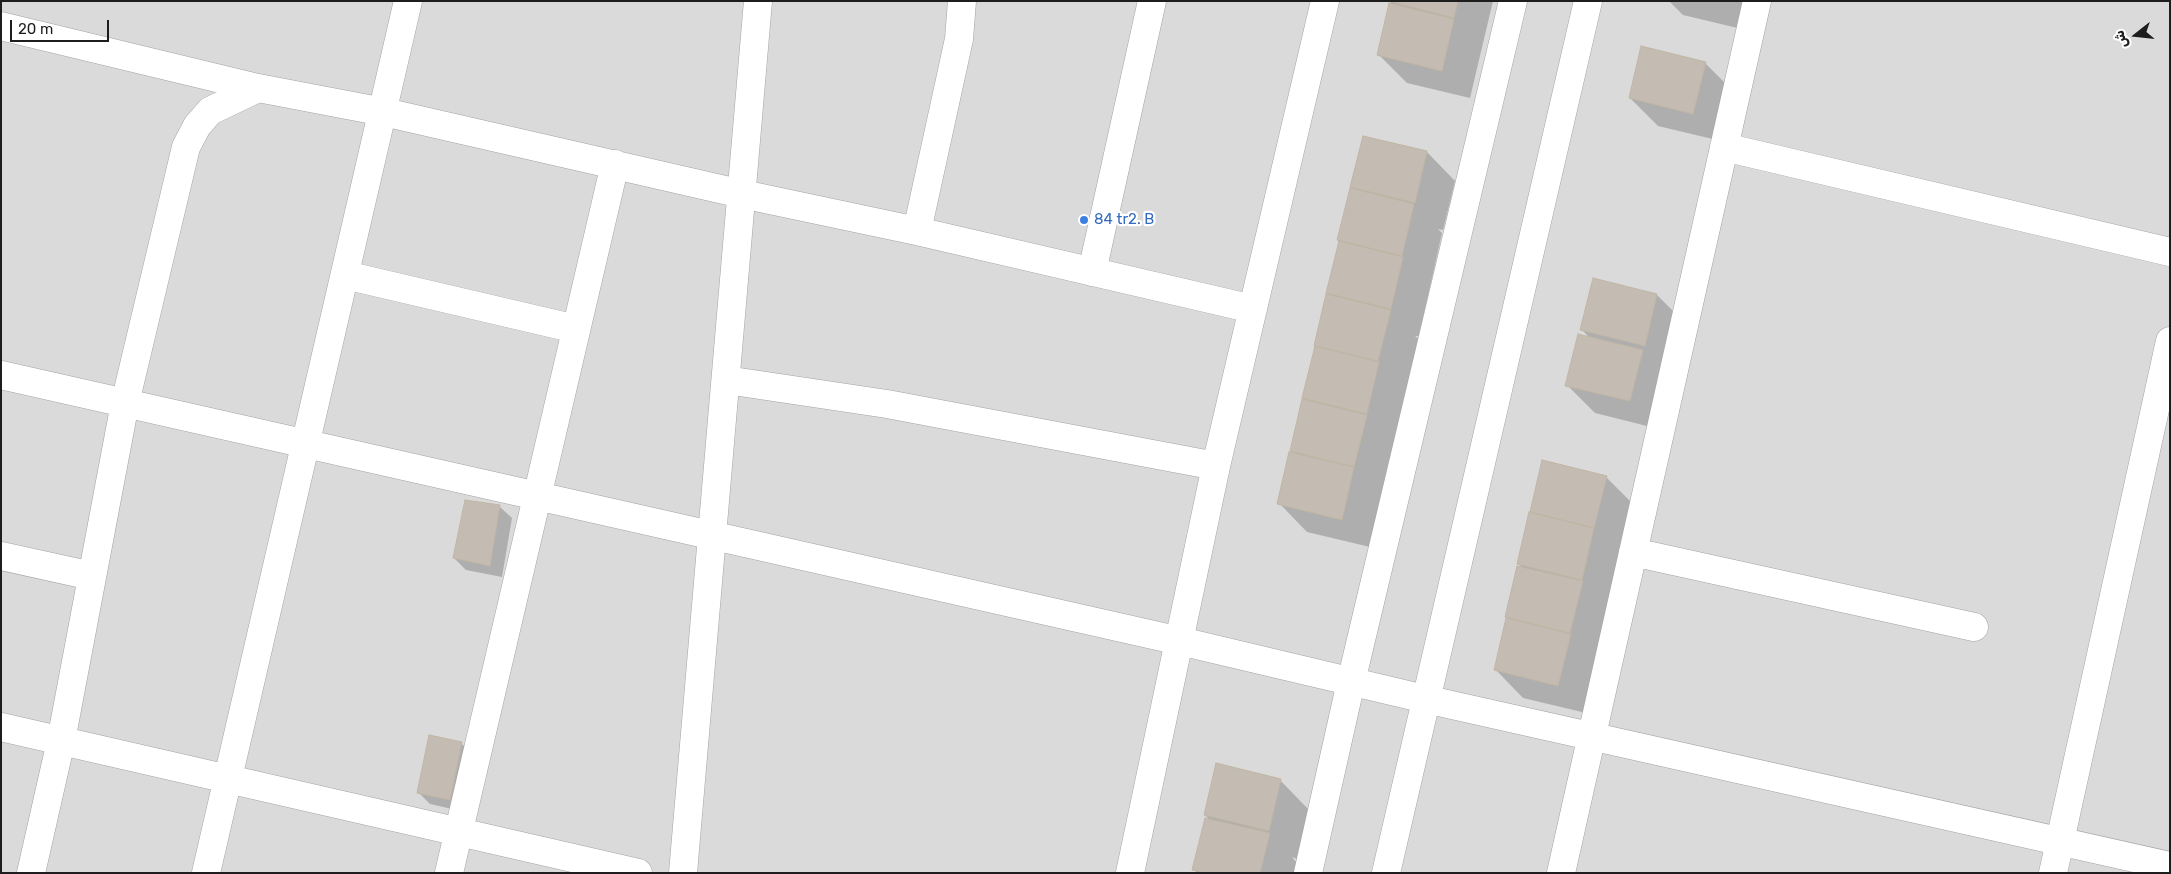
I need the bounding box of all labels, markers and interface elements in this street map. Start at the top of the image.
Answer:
scale bar [12,10,111,42]
north arrow [2111,10,2161,60]
text: 20 m [18,20,53,38]
text: ش [2110,28,2132,50]
place label: 84 tr2. B [1094,211,1154,229]
marker: 84 tr2. B [1078,214,1090,226]

